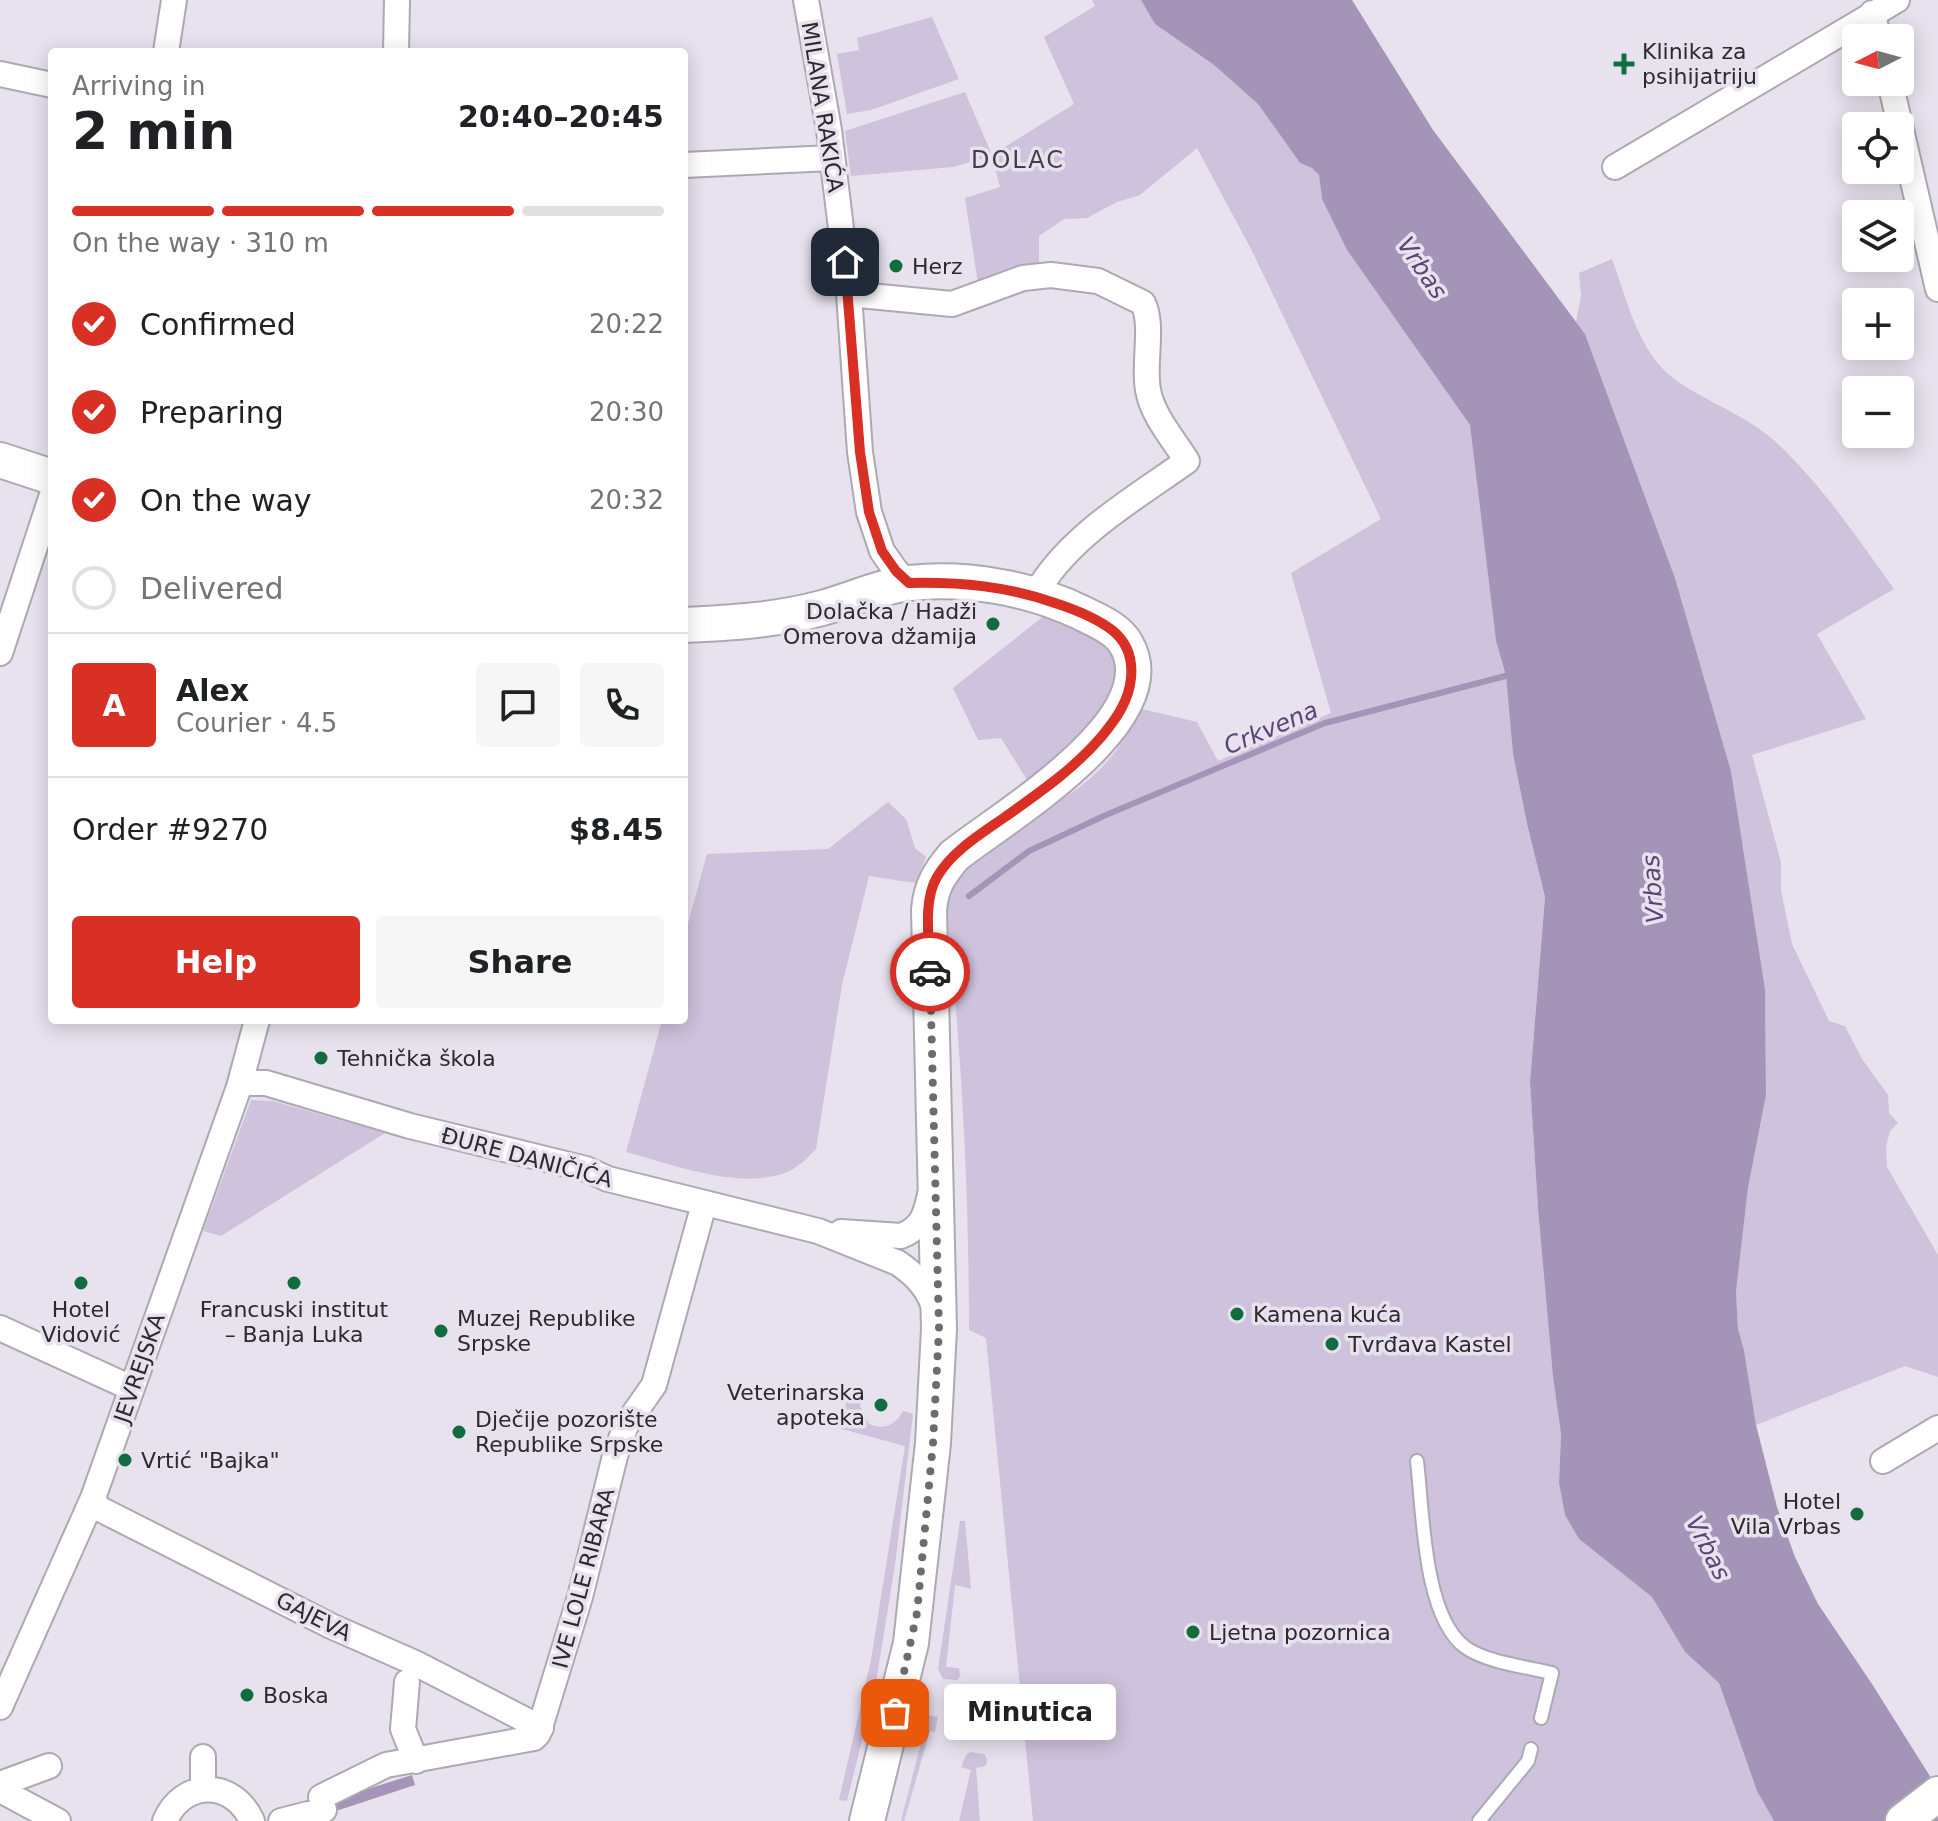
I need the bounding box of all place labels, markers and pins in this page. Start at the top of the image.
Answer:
place label: Klinika za psihijatriju [1642,39,1757,89]
marker: Klinika za psihijatriju [1613,53,1635,75]
pin [811,228,879,296]
place label: Herz [912,254,963,279]
marker: Herz [887,257,905,275]
place label: Dolačka / Hadži Omerova džamija [783,599,977,649]
marker: Dolačka / Hadži Omerova džamija [984,615,1002,633]
place label: Tehnička škola [336,1046,496,1071]
marker: Tehnička škola [312,1049,330,1067]
marker: Hotel Vidović [72,1274,90,1292]
marker: Francuski institut – Banja Luka [285,1274,303,1292]
place label: Hotel Vidović [41,1297,121,1347]
place label: Francuski institut – Banja Luka [200,1297,389,1347]
place label: Kamena kuća [1253,1302,1402,1327]
marker: Kamena kuća [1228,1305,1246,1323]
place label: Muzej Republike Srpske [457,1306,636,1356]
marker: Muzej Republike Srpske [432,1322,450,1340]
place label: Tvrđava Kastel [1347,1332,1512,1357]
marker: Tvrđava Kastel [1323,1335,1341,1353]
place label: Veterinarska apoteka [727,1380,865,1430]
marker: Veterinarska apoteka [872,1396,890,1414]
place label: Dječije pozorište Republike Srpske [475,1407,663,1457]
marker: Dječije pozorište Republike Srpske [450,1423,468,1441]
place label: Vrtić "Bajka" [141,1448,280,1473]
marker: Vrtić "Bajka" [116,1451,134,1469]
place label: Hotel Vila Vrbas [1731,1489,1841,1539]
marker: Hotel Vila Vrbas [1848,1505,1866,1523]
place label: Ljetna pozornica [1209,1620,1391,1645]
marker: Ljetna pozornica [1184,1623,1202,1641]
pin [861,1679,929,1747]
place label: Boska [263,1683,329,1708]
callout: Minutica [943,1685,1115,1741]
marker: Boska [238,1686,256,1704]

